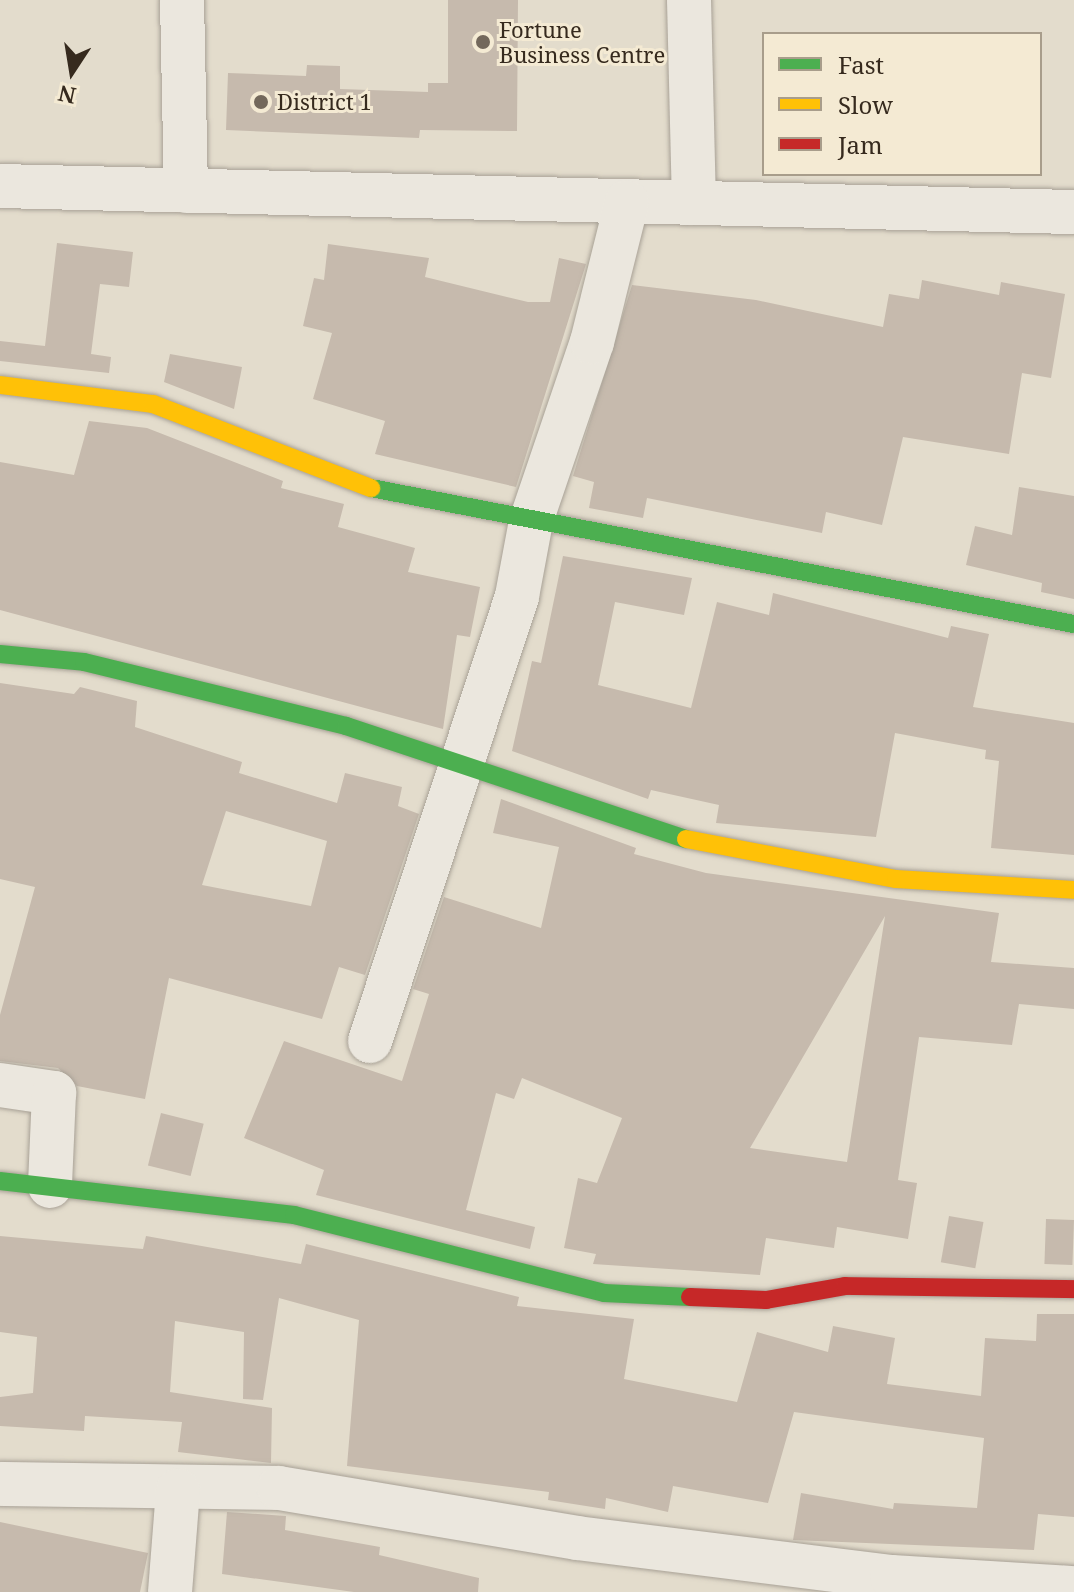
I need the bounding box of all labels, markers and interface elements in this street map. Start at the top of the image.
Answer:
place label: Fortune Business Centre [499,16,665,68]
north arrow [32,32,112,112]
legend [762,32,1042,176]
marker: Fortune Business Centre [474,33,492,51]
text: Fast [838,48,884,81]
text: N [55,79,79,112]
text: Slow [838,88,893,121]
place label: District 1 [277,89,372,115]
marker: District 1 [252,93,270,111]
text: Jam [838,128,883,161]

